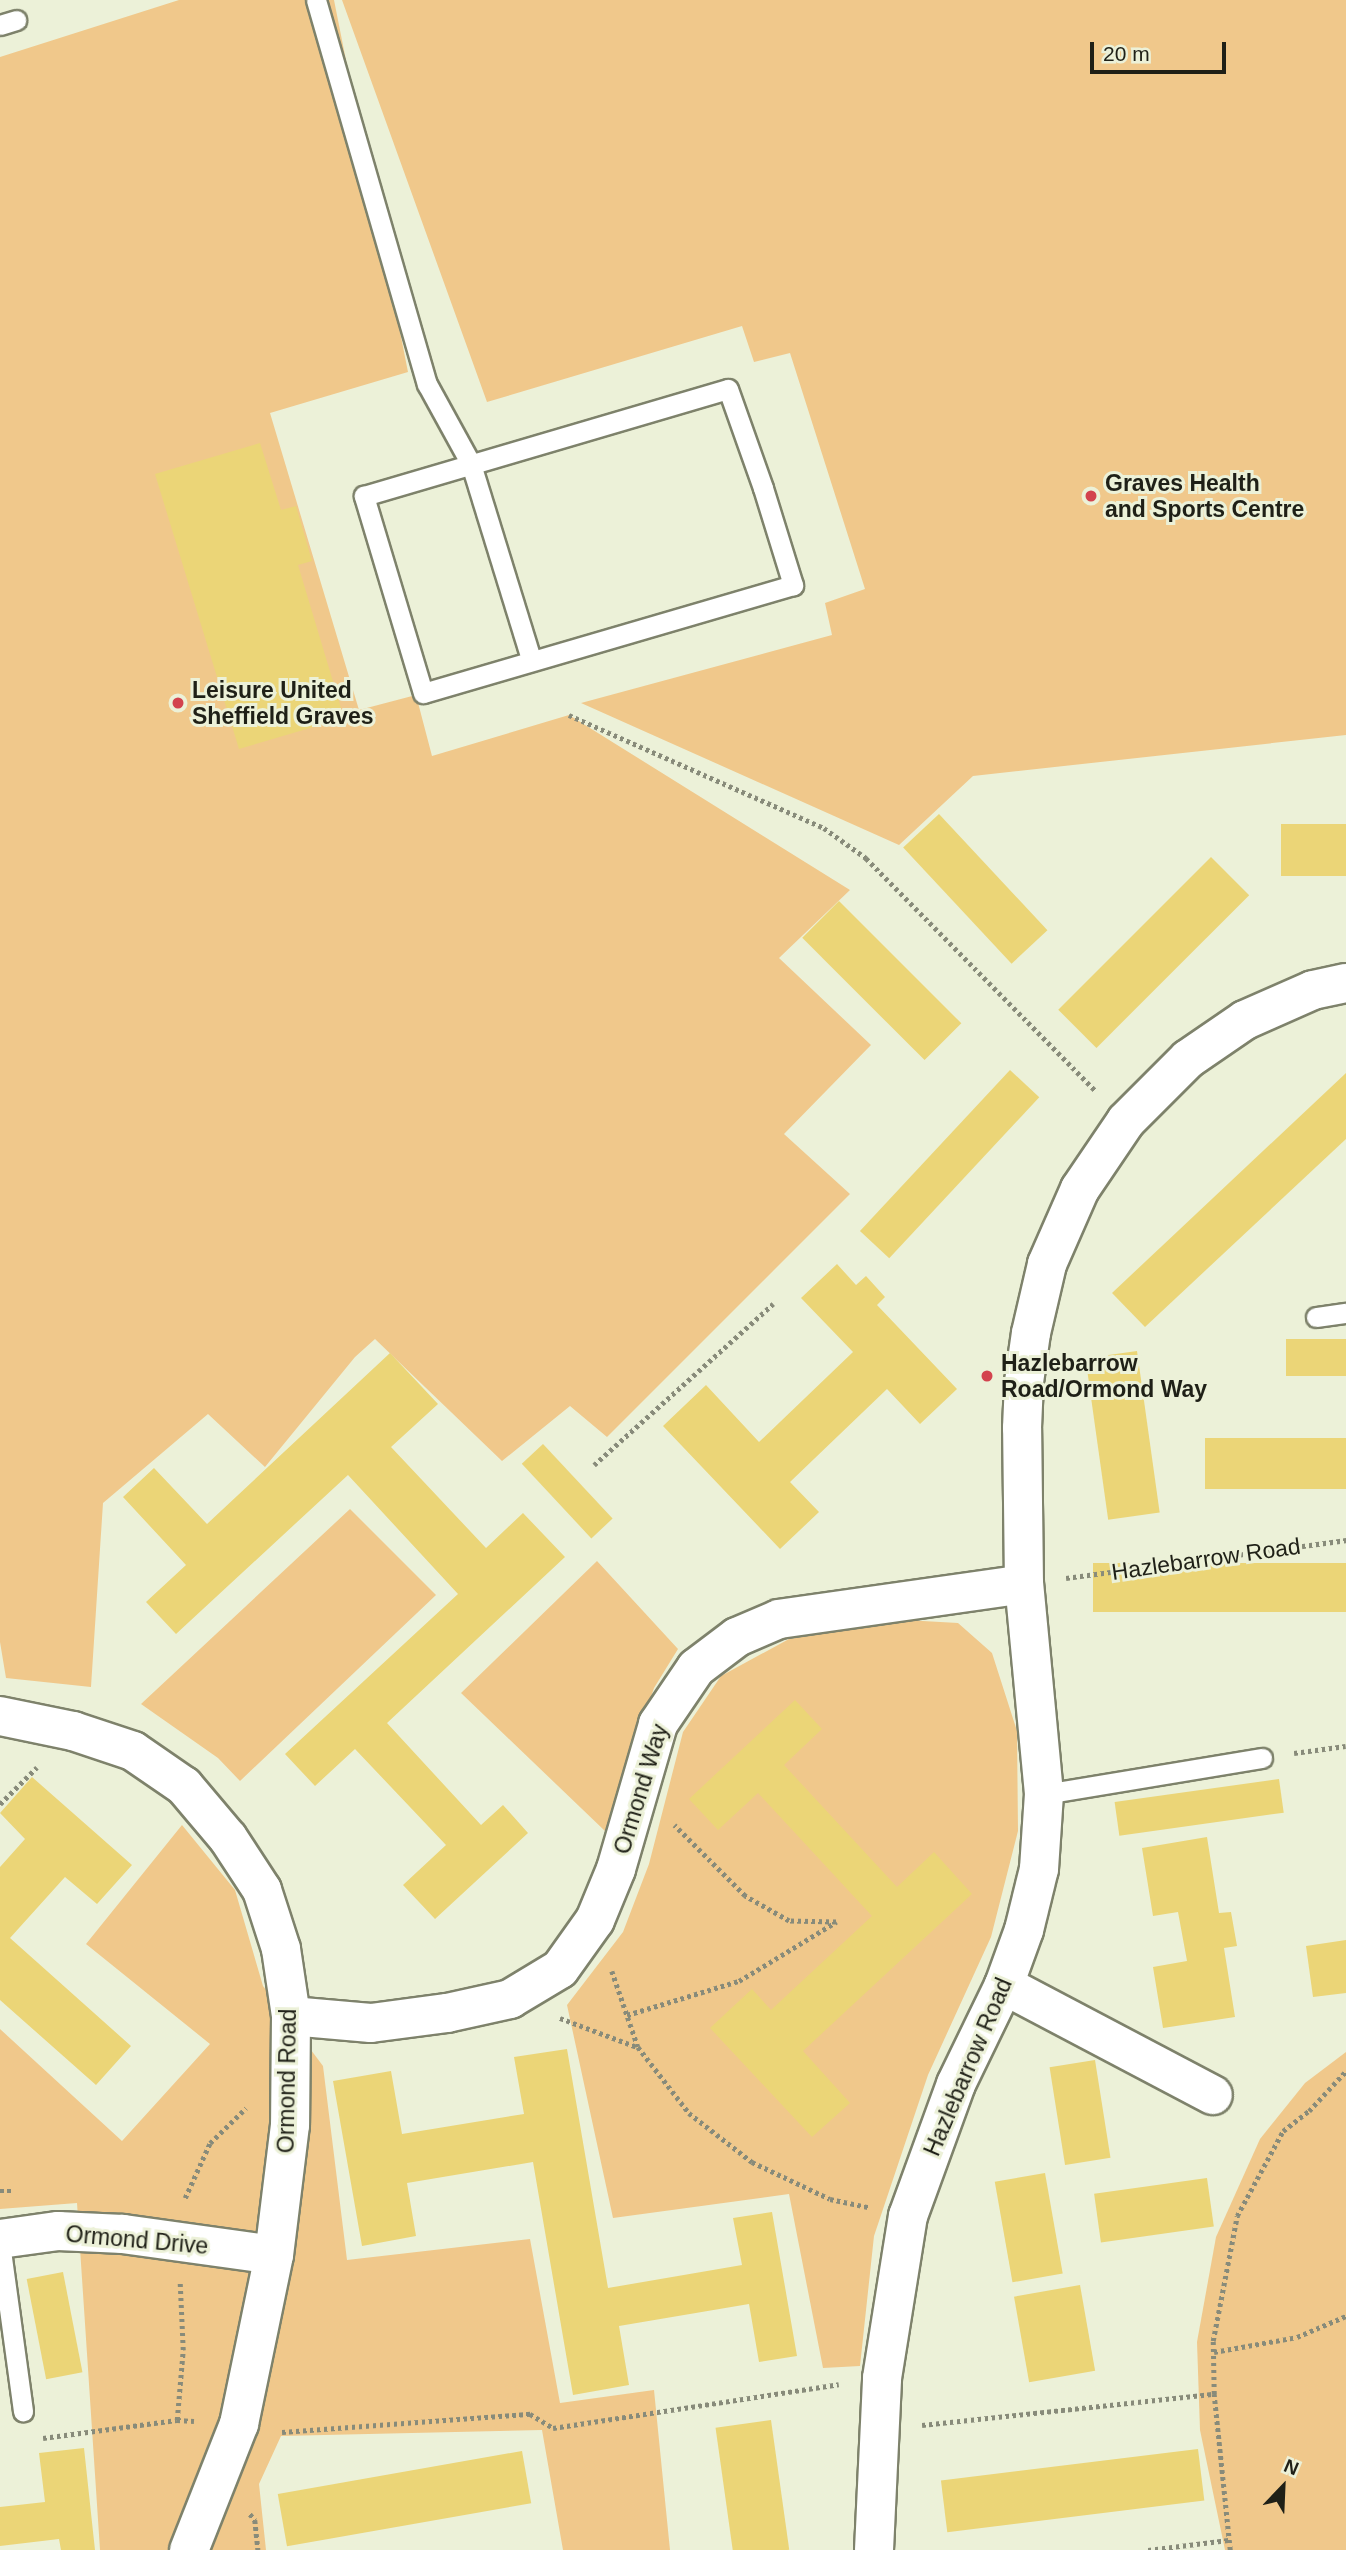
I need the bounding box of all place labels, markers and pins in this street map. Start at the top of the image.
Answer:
place label: Graves Health and Sports Centre [1105,469,1304,523]
marker: Graves Health and Sports Centre [1083,488,1099,504]
place label: Leisure United Sheffield Graves [192,676,374,730]
marker: Leisure United Sheffield Graves [170,695,186,711]
place label: Hazlebarrow Road/Ormond Way [1001,1349,1207,1403]
marker: Hazlebarrow Road/Ormond Way [979,1368,995,1384]

